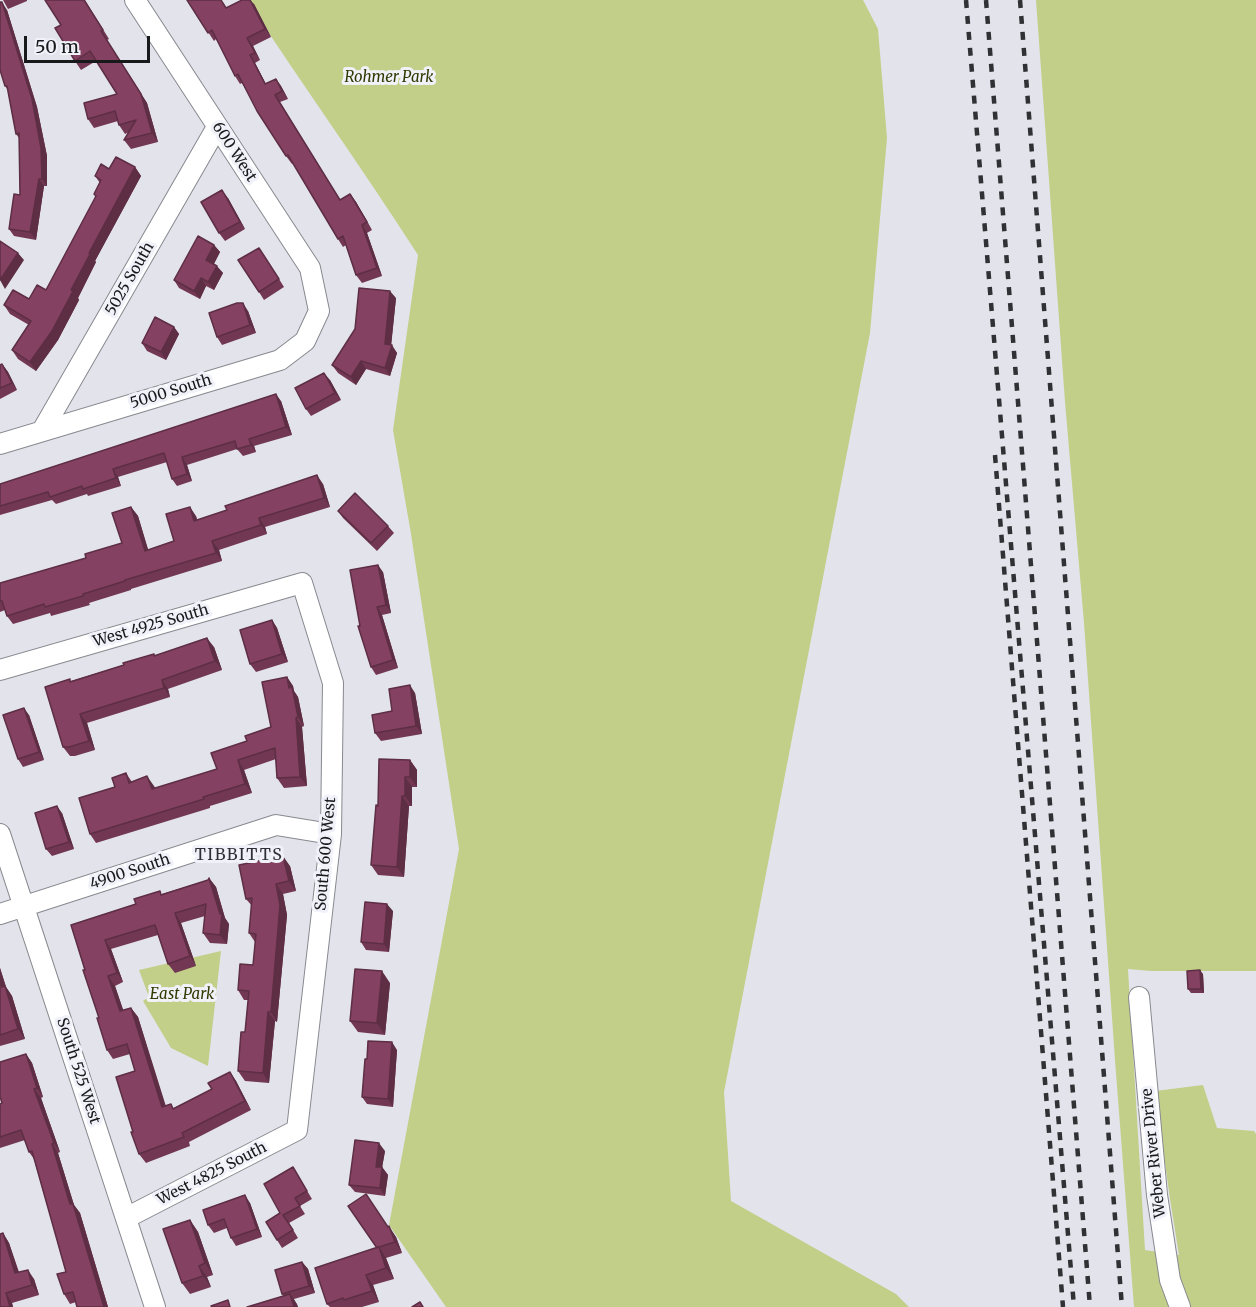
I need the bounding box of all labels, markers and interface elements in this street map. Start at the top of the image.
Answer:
scale bar [27,24,153,62]
text: 50 m [35,35,79,58]
park label: Rohmer Park [344,69,434,87]
street label: 600 West [208,119,260,185]
street label: 5025 South [102,239,158,319]
street label: 5000 South [128,371,214,413]
street label: West 4925 South [91,601,211,651]
street label: South 600 West [312,797,340,911]
district label: TIBBITTS [195,845,283,865]
street label: 4900 South [88,851,172,893]
park label: East Park [150,986,214,1004]
street label: South 525 West [52,1016,104,1126]
street label: Weber River Drive [1138,1087,1170,1219]
street label: West 4825 South [154,1139,270,1209]

